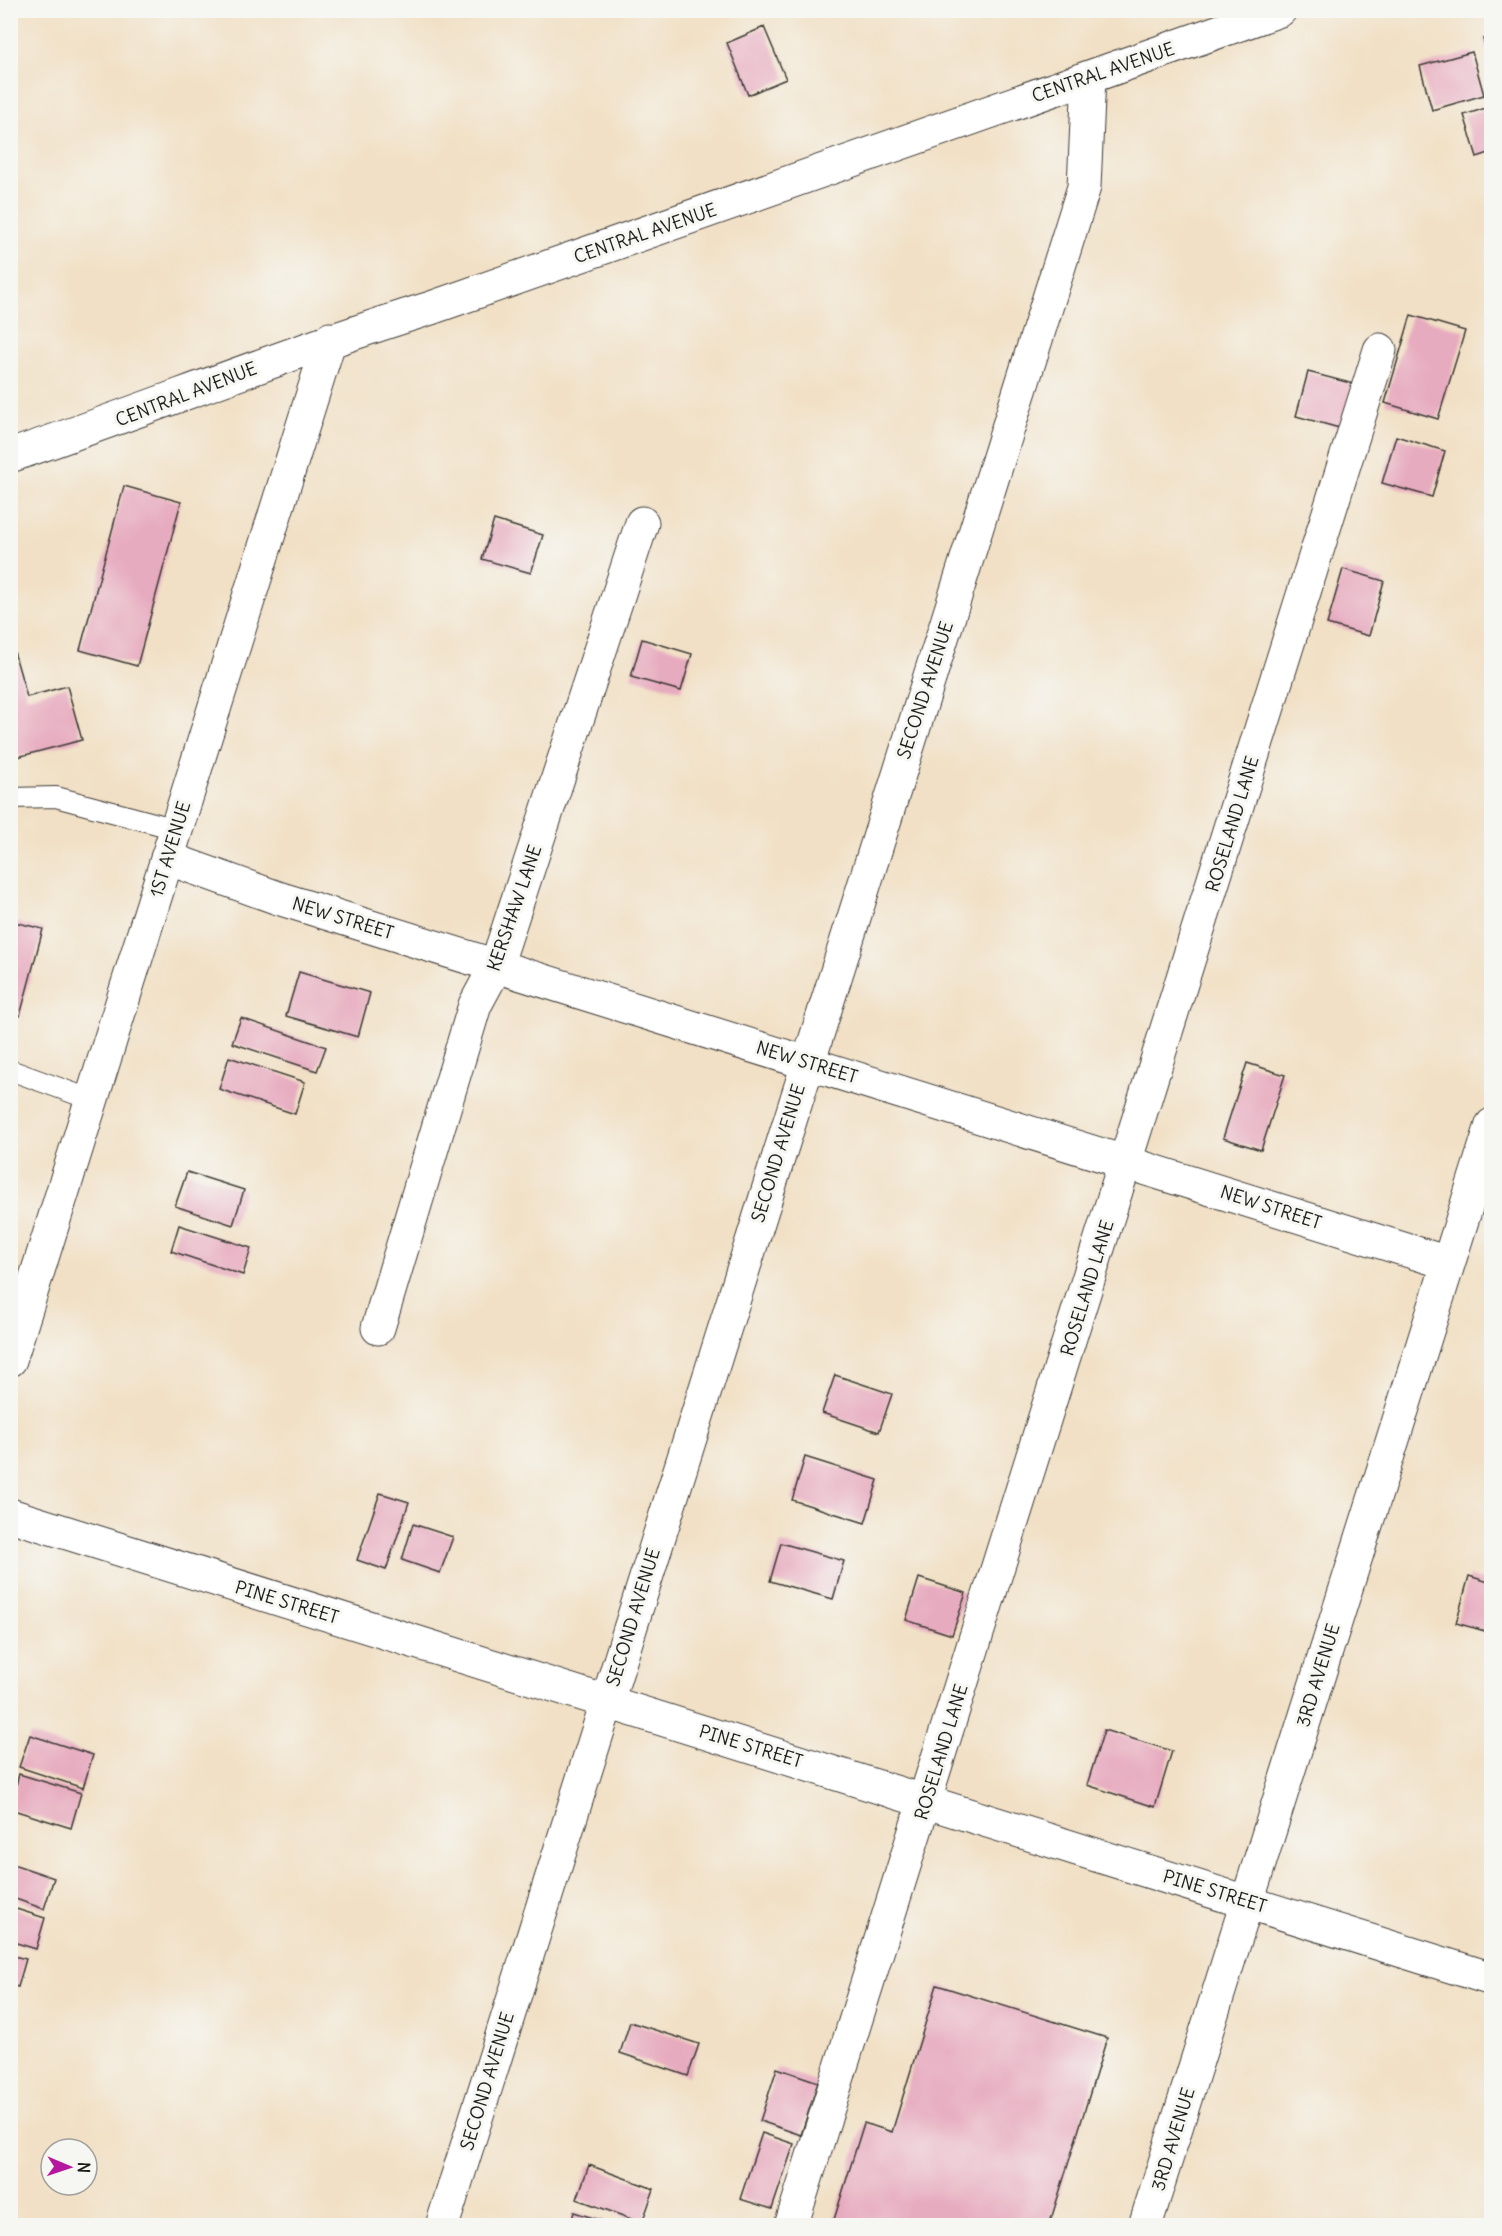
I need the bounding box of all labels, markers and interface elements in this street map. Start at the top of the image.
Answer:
street label: CENTRAL AVENUE [1029,37,1177,107]
street label: CENTRAL AVENUE [571,198,719,268]
street label: CENTRAL AVENUE [112,357,260,431]
street label: SECOND AVENUE [892,618,958,762]
street label: ROSELAND LANE [1200,753,1264,895]
street label: 1ST AVENUE [145,798,195,900]
street label: KERSHAW LANE [482,842,546,974]
street label: NEW STREET [289,892,397,944]
street label: NEW STREET [753,1036,861,1088]
street label: SECOND AVENUE [746,1081,810,1225]
street label: NEW STREET [1218,1180,1324,1234]
street label: ROSELAND LANE [1055,1217,1119,1359]
street label: SECOND AVENUE [601,1545,665,1689]
street label: PINE STREET [232,1575,342,1629]
street label: 3RD AVENUE [1291,1621,1345,1729]
street label: ROSELAND LANE [909,1681,973,1823]
street label: PINE STREET [696,1719,806,1773]
street label: PINE STREET [1160,1864,1270,1918]
street label: SECOND AVENUE [455,2009,519,2153]
street label: 3RD AVENUE [1146,2085,1200,2193]
north arrow [39,2137,99,2197]
text: N [74,2162,94,2173]

